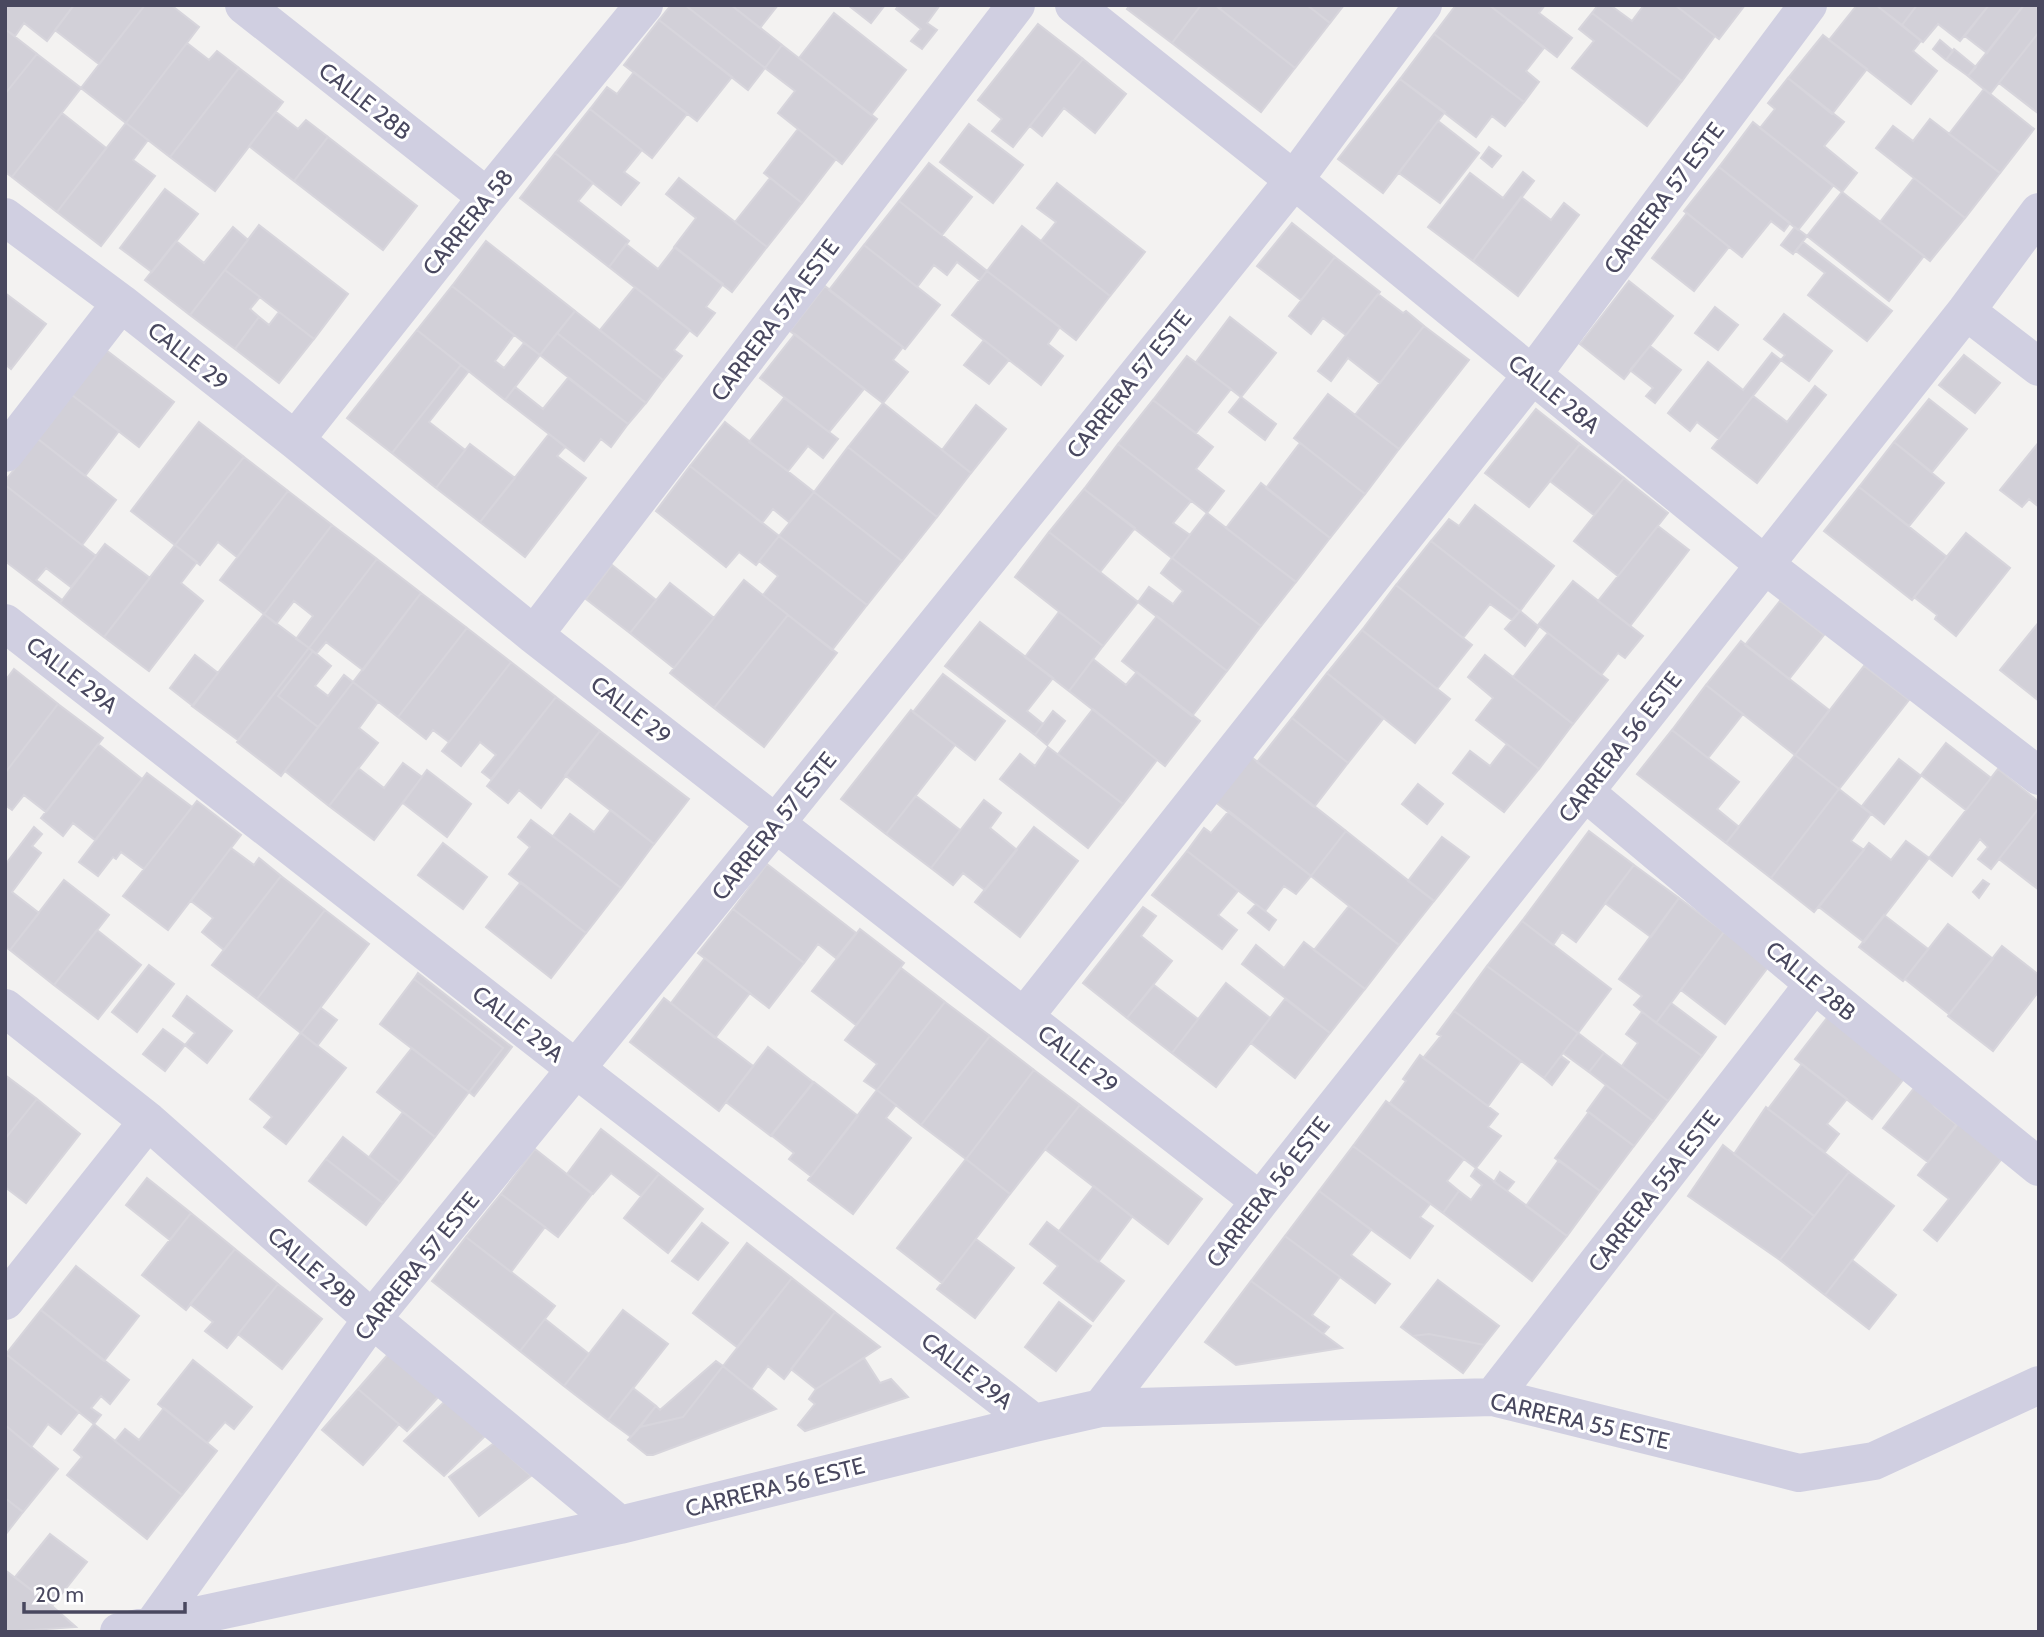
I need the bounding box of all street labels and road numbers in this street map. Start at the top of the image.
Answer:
street label: CALLE 28B [313,56,417,146]
street label: CARRERA 57 ESTE [1598,117,1730,279]
street label: CARRERA 58 [417,163,519,281]
street label: CARRERA 57A ESTE [705,234,845,406]
street label: CARRERA 57 ESTE [1061,304,1197,464]
street label: CALLE 29 [142,316,234,396]
street label: CALLE 28A [1503,349,1605,439]
street label: CALLE 29A [21,631,123,719]
street label: CARRERA 56 ESTE [1552,666,1688,828]
street label: CALLE 29 [585,670,677,750]
street label: CARRERA 57 ESTE [706,746,842,906]
street label: CALLE 28B [1760,935,1862,1027]
street label: CALLE 29A [467,980,569,1068]
street label: CALLE 29 [1032,1019,1124,1099]
street label: CARRERA 55A ESTE [1582,1105,1726,1277]
street label: CARRERA 56 ESTE [1200,1111,1336,1273]
street label: CARRERA 57 ESTE [349,1186,485,1346]
street label: CALLE 29B [262,1221,362,1313]
street label: CALLE 29A [916,1327,1018,1415]
street label: CARRERA 55 ESTE [1488,1387,1672,1455]
street label: CARRERA 56 ESTE [682,1451,868,1523]

